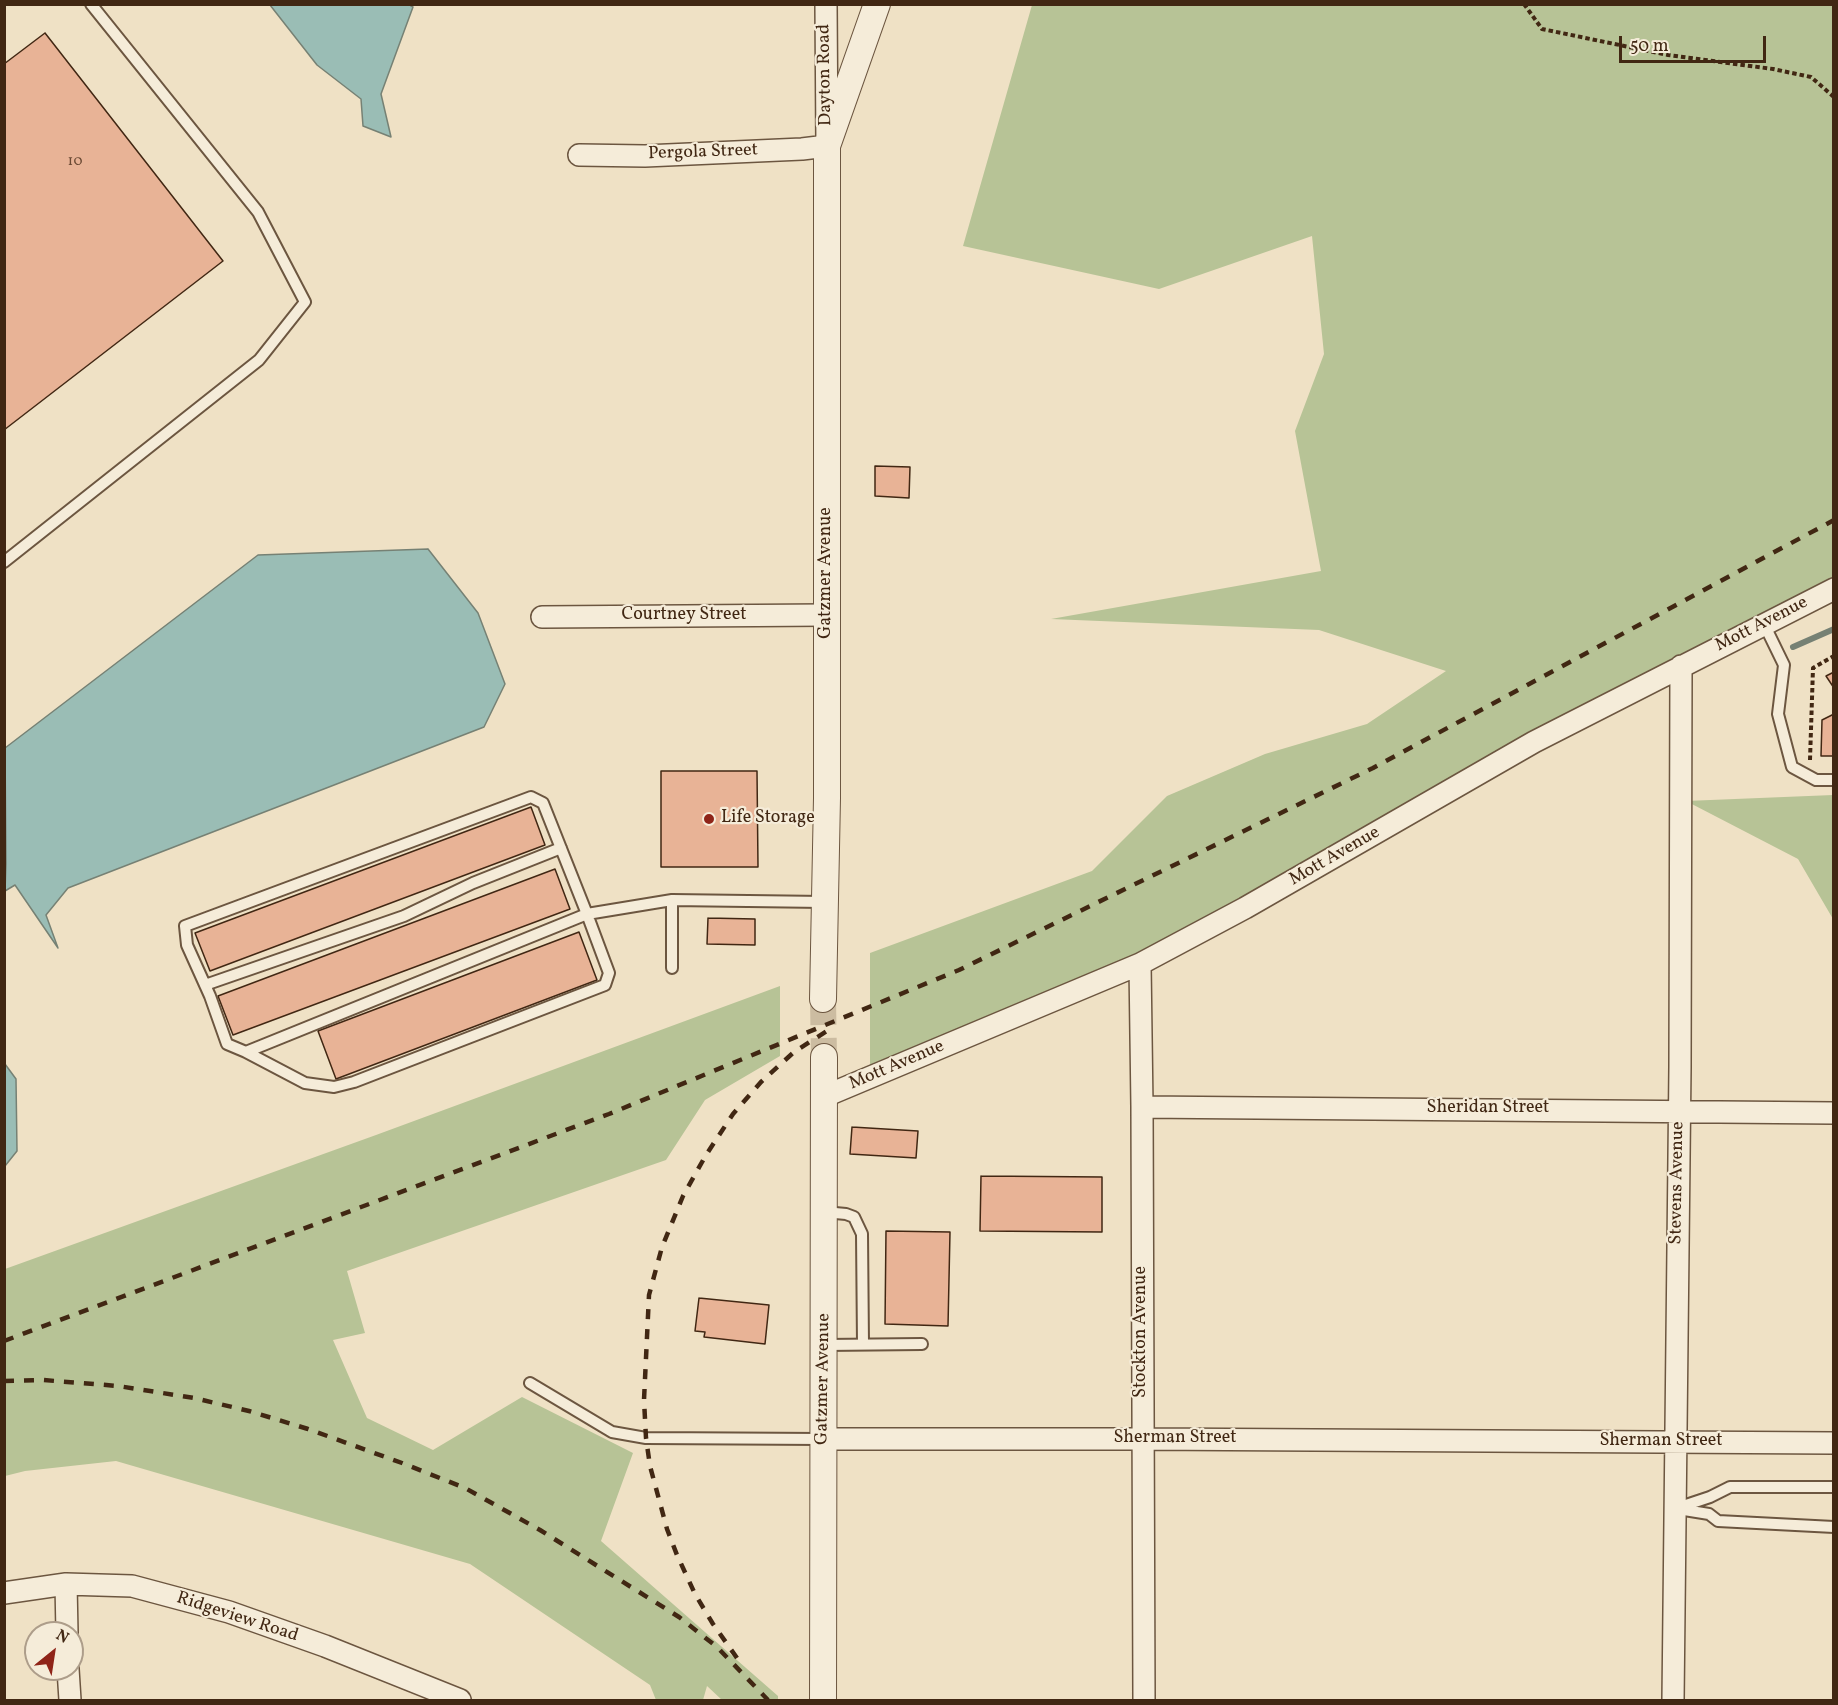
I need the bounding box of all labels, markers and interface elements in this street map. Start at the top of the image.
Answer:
street label: Dayton Road [814,24,838,126]
scale bar [1622,24,1769,62]
text: 50 m [1630,34,1669,59]
street label: Pergola Street [648,140,758,166]
house number: 10 [68,153,82,171]
street label: Gatzmer Avenue [816,507,838,639]
street label: Mott Avenue [1712,592,1812,658]
street label: Courtney Street [622,605,746,627]
place label: Life Storage [721,808,815,830]
marker: Life Storage [702,812,716,826]
street label: Mott Avenue [1286,822,1384,892]
street label: Mott Avenue [846,1036,948,1096]
street label: Sheridan Street [1427,1098,1549,1120]
street label: Stevens Avenue [1666,1121,1690,1245]
street label: Stockton Avenue [1131,1266,1153,1398]
street label: Gatzmer Avenue [812,1313,836,1445]
street label: Sherman Street [1113,1428,1237,1450]
street label: Sherman Street [1599,1431,1723,1453]
street label: Ridgeview Road [173,1588,301,1648]
north arrow [24,1621,84,1681]
text: N [51,1625,73,1650]

